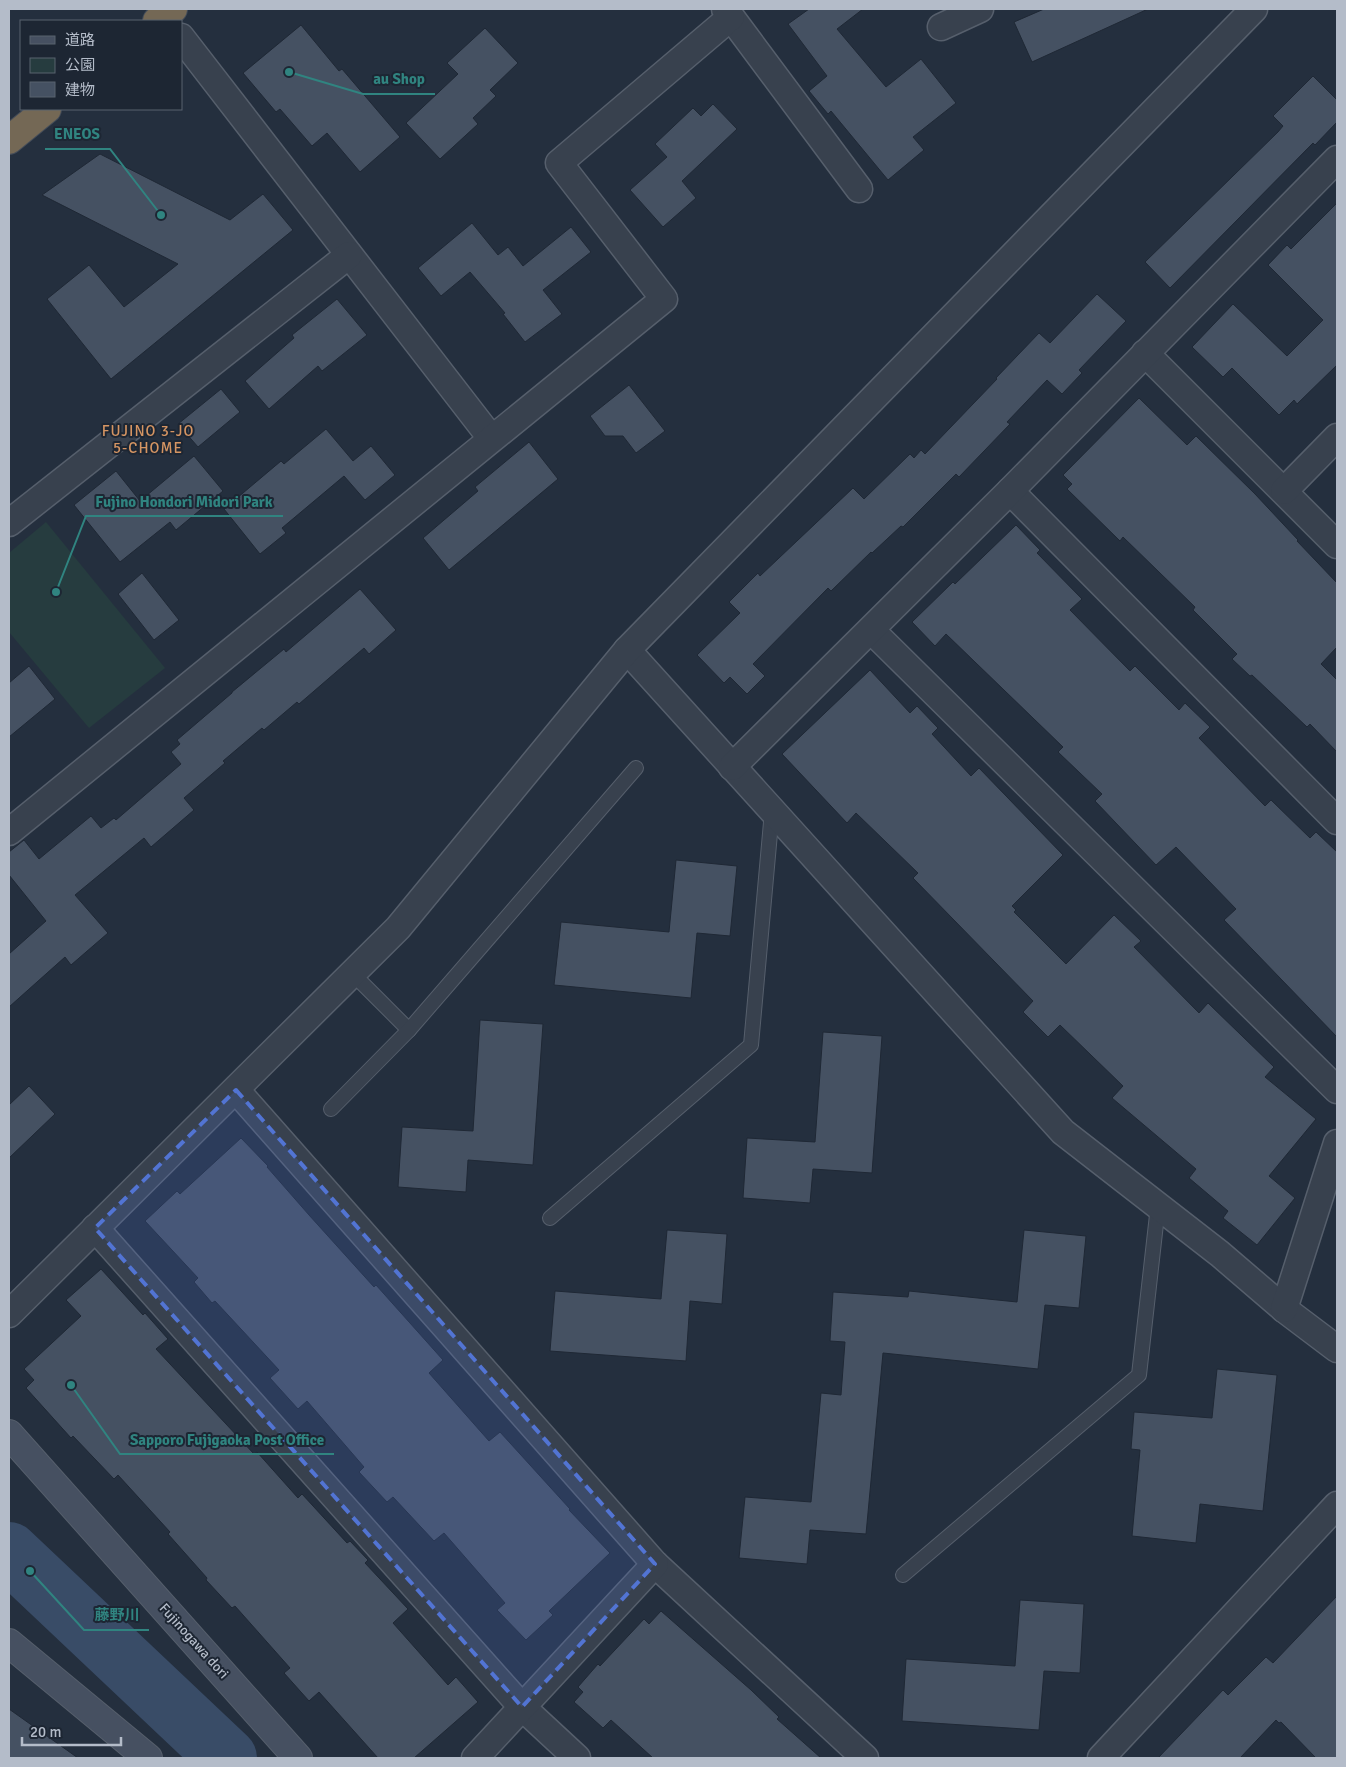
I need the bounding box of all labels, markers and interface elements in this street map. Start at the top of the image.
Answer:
legend [20,20,182,110]
text: 道路 [65,31,95,49]
text: 公園 [65,56,95,74]
callout: au Shop [363,64,435,94]
text: au Shop [373,70,425,88]
text: 建物 [65,81,95,99]
callout: ENEOS [45,119,110,149]
text: ENEOS [54,125,100,143]
district label: FUJINO 3-JO 5-CHOME [102,422,194,457]
callout: Fujino Hondori Midori Park [86,486,283,516]
text: Fujino Hondori Midori Park [95,493,273,511]
callout: Sapporo Fujigaoka Post Office [120,1424,334,1454]
text: Sapporo Fujigaoka Post Office [130,1431,324,1449]
callout: 藤野川 [84,1600,149,1630]
street label: Fujinogawa dori [156,1600,232,1682]
text: 藤野川 [94,1606,140,1624]
scale bar [22,1714,121,1746]
text: 20 m [30,1723,61,1741]

